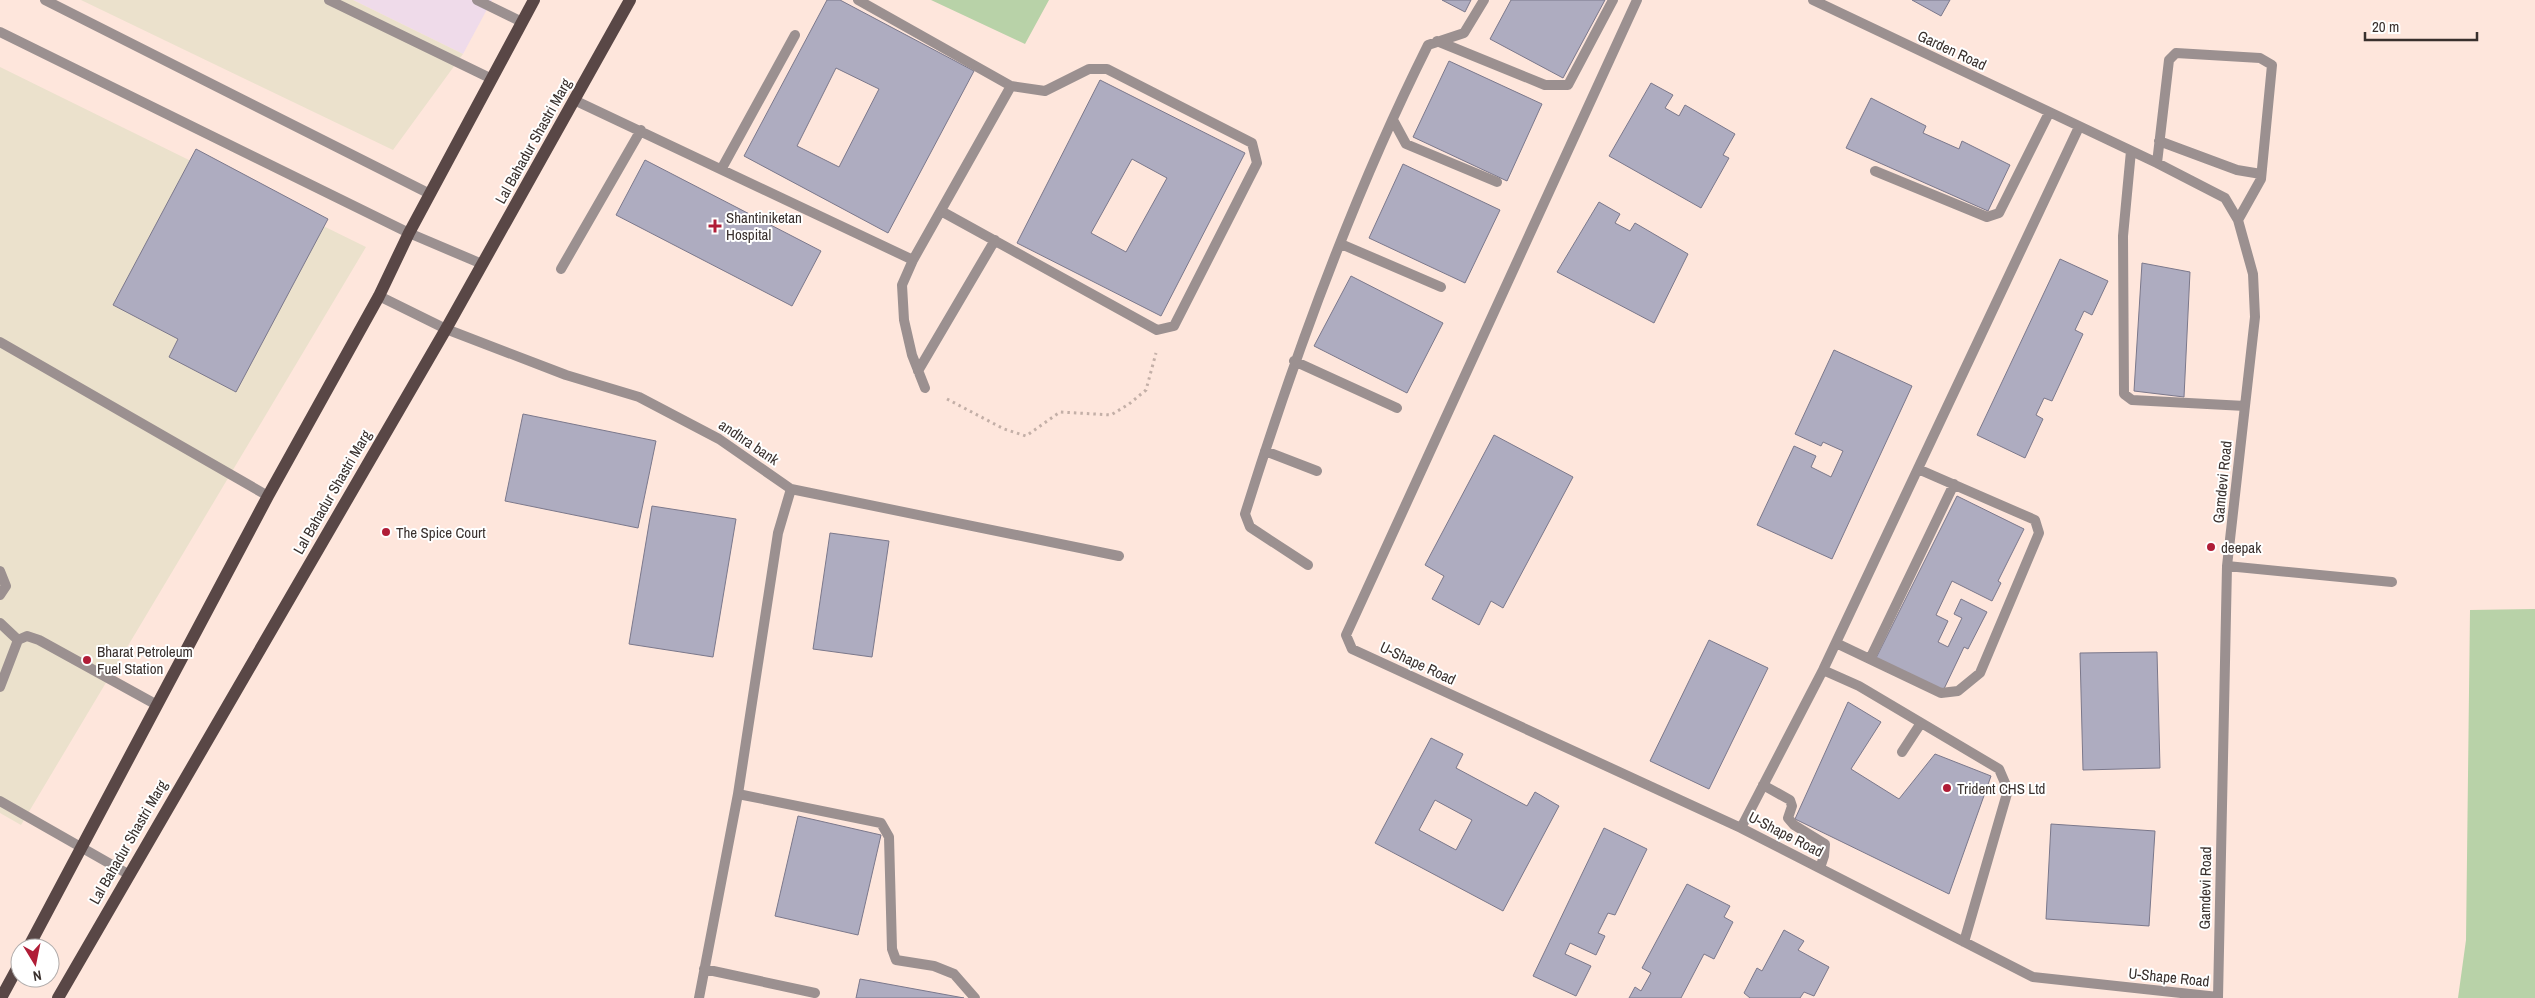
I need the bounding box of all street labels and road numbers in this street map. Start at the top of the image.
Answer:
street label: Garden Road [1914,25,1990,75]
street label: Lal Bahadur Shastri Marg [490,74,576,207]
street label: andhra bank [715,414,784,470]
street label: Lal Bahadur Shastri Marg [288,426,376,558]
street label: Gamdevi Road [2207,440,2237,524]
street label: U-Shape Road [1377,636,1459,690]
street label: Lal Bahadur Shastri Marg [84,776,172,908]
street label: U-Shape Road [1745,806,1827,862]
street label: Gamdevi Road [2194,846,2216,930]
street label: U-Shape Road [2127,962,2211,992]

